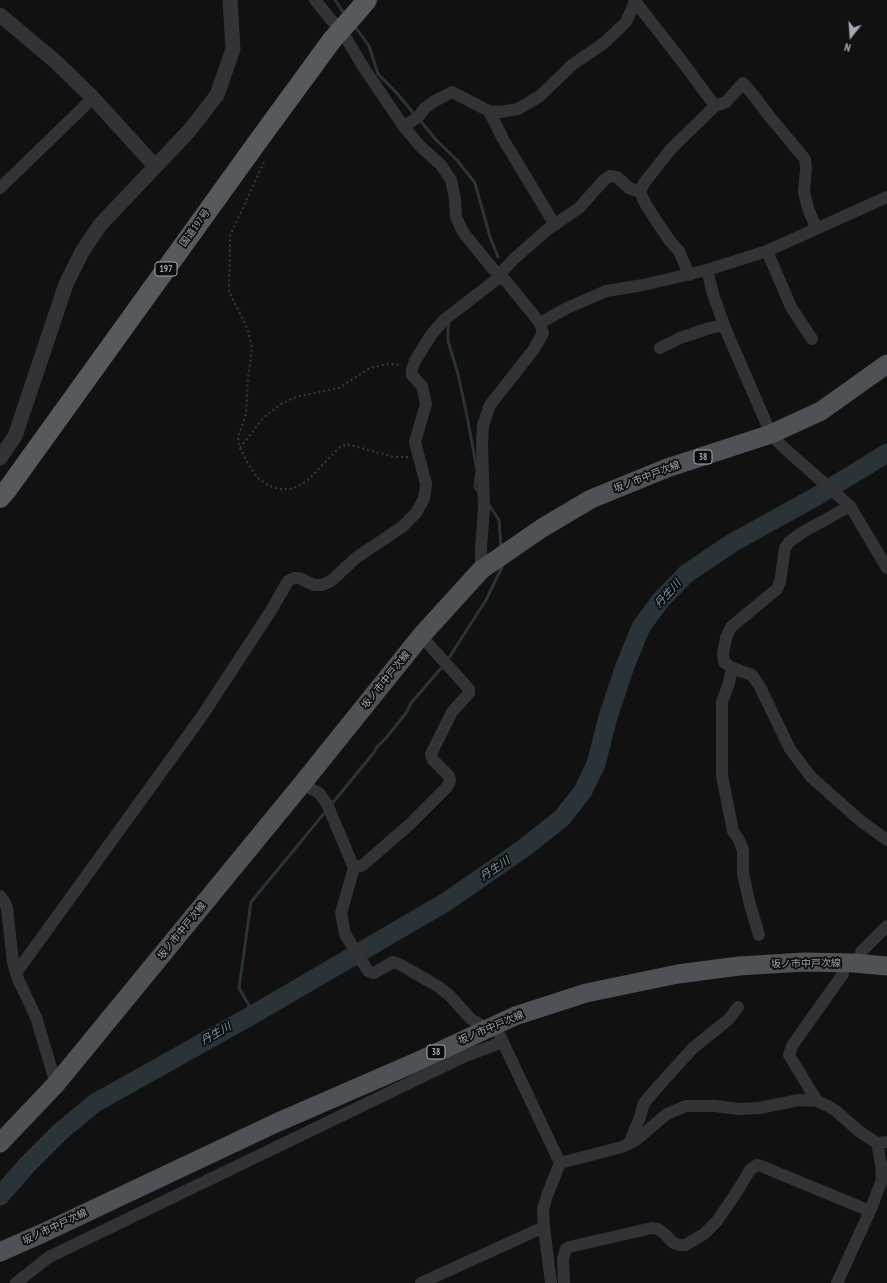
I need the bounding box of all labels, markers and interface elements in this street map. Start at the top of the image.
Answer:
north arrow [831,16,871,56]
text: N [843,40,852,55]
street label: 国道197号 [177,207,213,249]
road number: 197 [155,262,177,276]
road number: 38 [694,450,712,464]
street label: 坂ノ市中戸次線 [612,459,682,495]
water label: 丹生川 [652,577,684,611]
street label: 坂ノ市中戸次線 [359,649,413,711]
water label: 丹生川 [478,854,512,884]
street label: 坂ノ市中戸次線 [155,900,209,962]
street label: 坂ノ市中戸次線 [771,957,841,971]
street label: 坂ノ市中戸次線 [456,1009,526,1047]
water label: 丹生川 [198,1020,234,1048]
road number: 38 [427,1045,445,1059]
street label: 坂ノ市中戸次線 [21,1207,89,1247]

